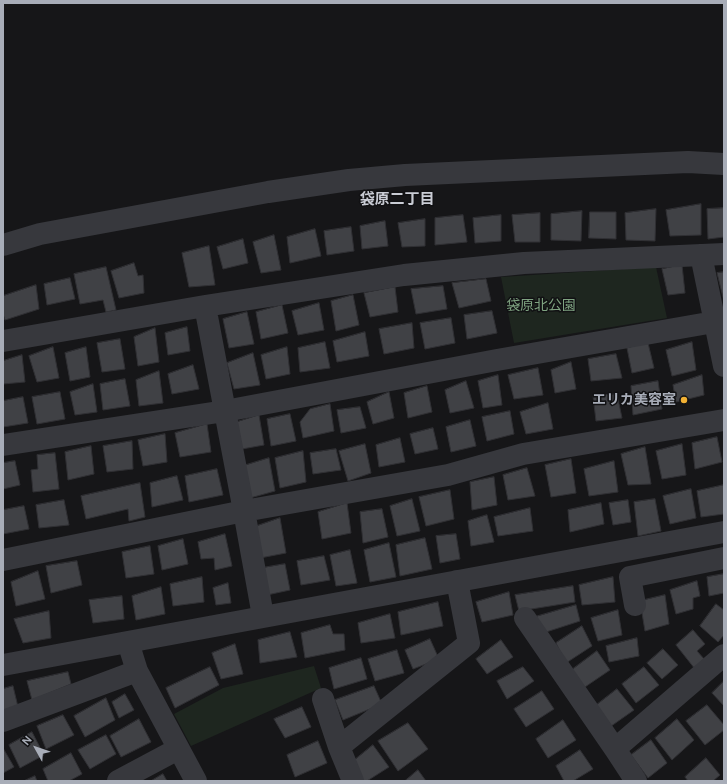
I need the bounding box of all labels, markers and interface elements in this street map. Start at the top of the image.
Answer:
district label: 袋原二丁目 [360,191,434,209]
park label: 袋原北公園 [506,298,576,314]
place label: エリカ美容室 [592,392,676,408]
marker: エリカ美容室 [679,395,689,405]
north arrow [16,728,56,768]
text: N [19,733,35,748]

